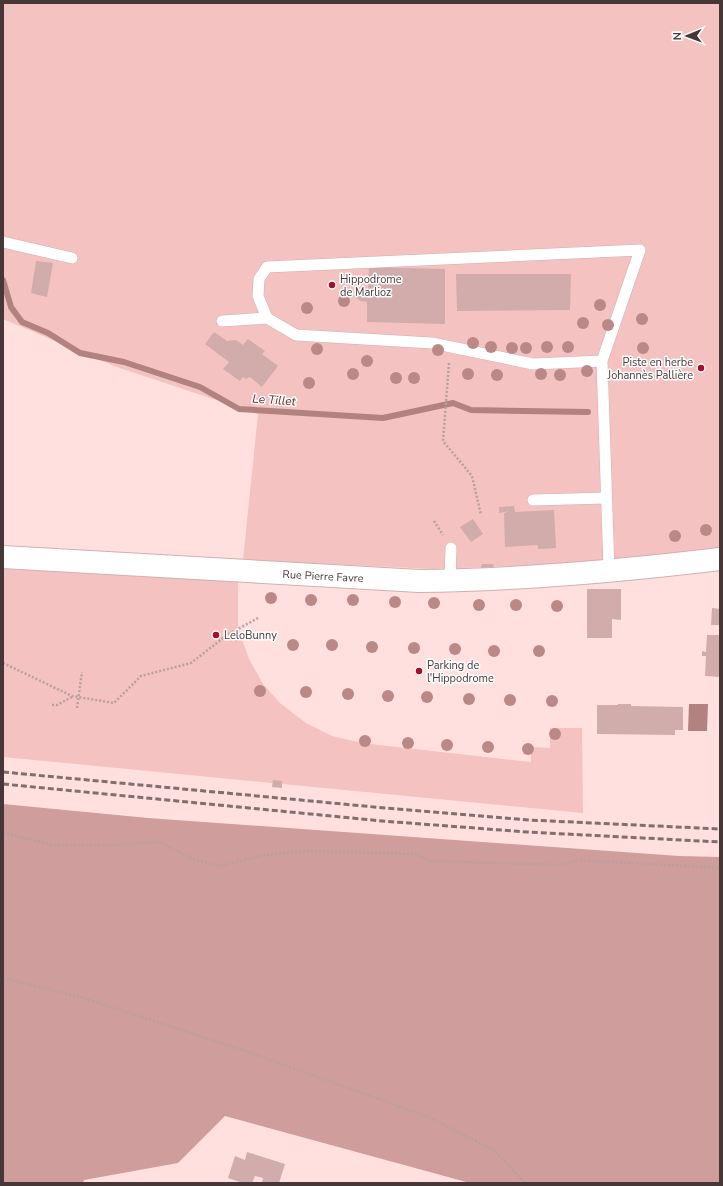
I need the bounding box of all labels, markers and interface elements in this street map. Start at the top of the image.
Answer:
north arrow [667,16,707,56]
text: N [670,32,685,40]
place label: Hippodrome de Marlioz [340,272,402,300]
marker: Hippodrome de Marlioz [327,280,337,290]
place label: Piste en herbe Johannès Pallière [607,355,693,383]
marker: Piste en herbe Johannès Pallière [696,363,706,373]
water label: Le Tillet [252,391,297,410]
street label: Rue Pierre Favre [282,567,364,586]
place label: LeloBunny [224,628,277,643]
marker: LeloBunny [211,630,221,640]
place label: Parking de l'Hippodrome [427,658,494,686]
marker: Parking de l'Hippodrome [414,666,424,676]

